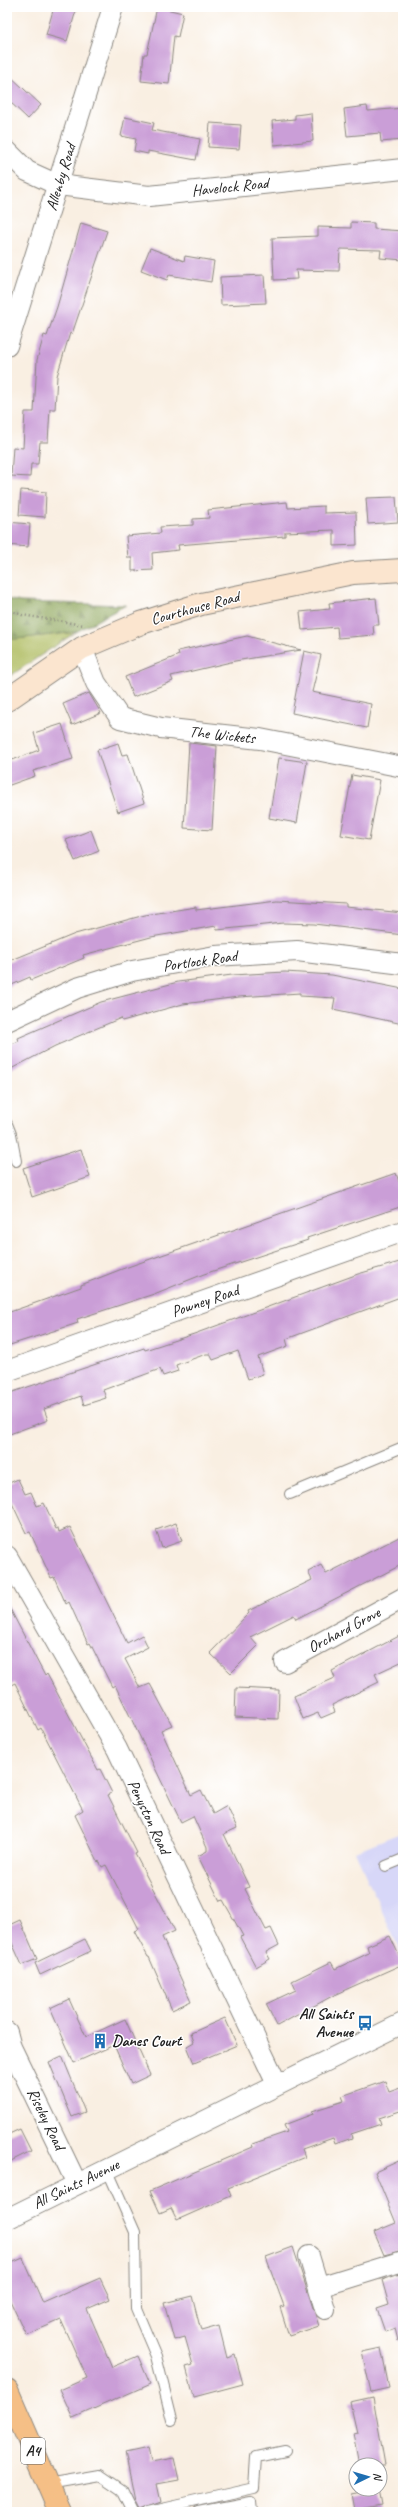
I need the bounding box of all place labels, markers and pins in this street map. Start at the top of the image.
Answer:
place label: All Saints Avenue [299,2004,355,2042]
bus stop icon: All Saints Avenue [356,2014,374,2032]
place label: Danes Court [112,2031,183,2051]
building icon: Danes Court [91,2032,109,2050]

